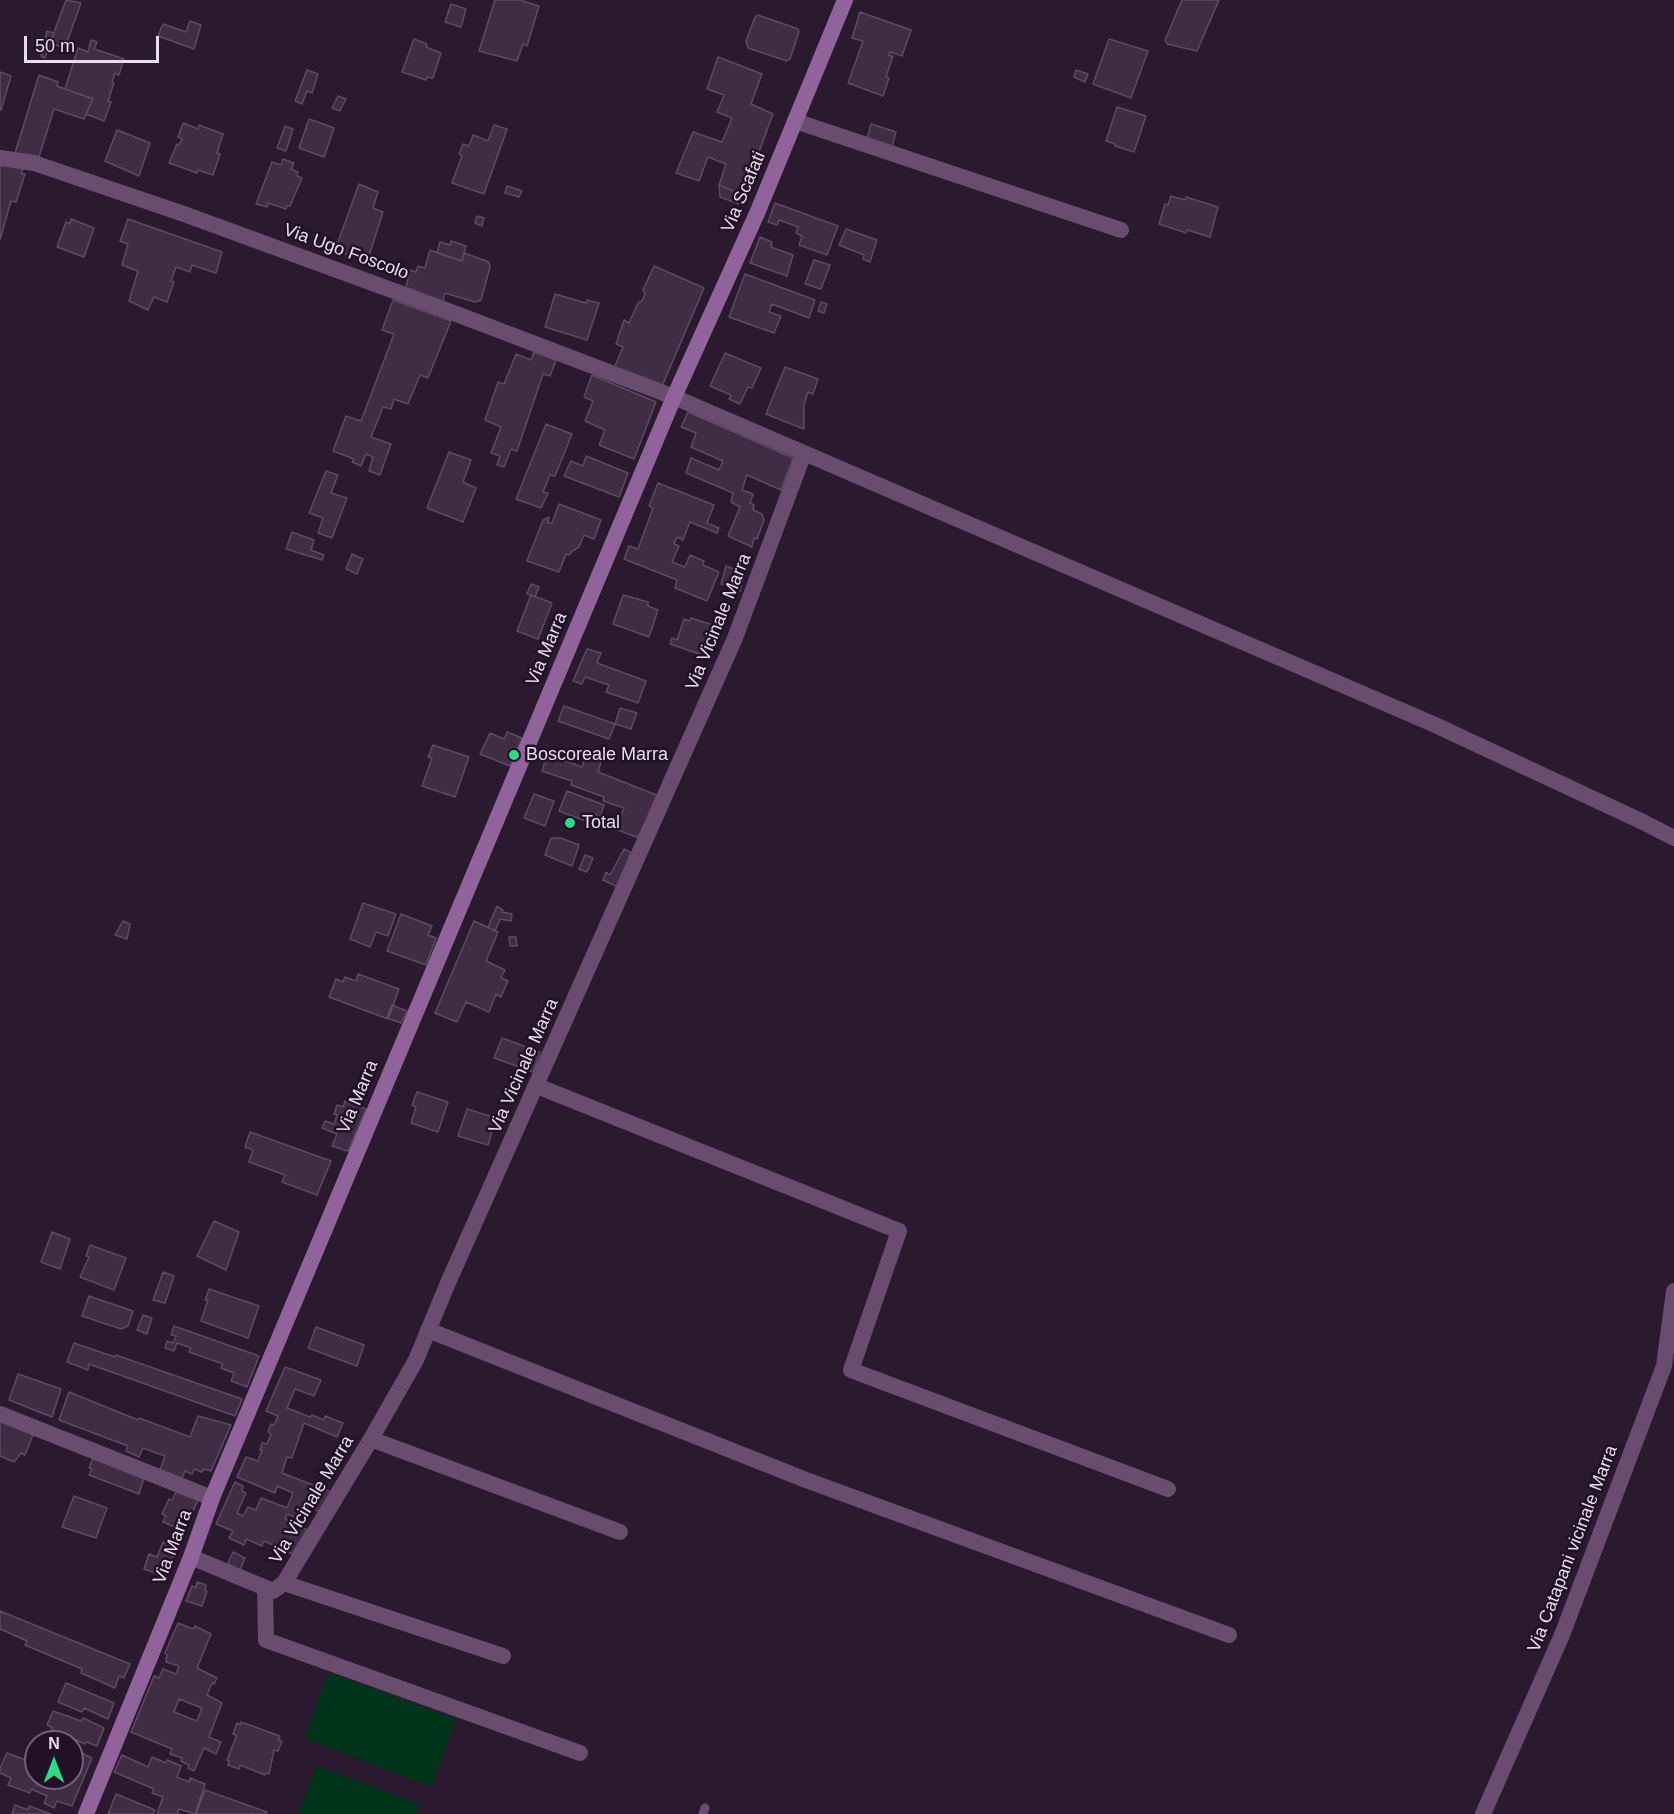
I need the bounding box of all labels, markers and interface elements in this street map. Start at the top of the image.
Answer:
scale bar [27,24,162,62]
text: 50 m [35,36,75,56]
street label: Via Scafati [717,148,771,236]
street label: Via Ugo Foscolo [280,219,412,285]
street label: Via Vicinale Marra [682,551,756,693]
street label: Via Marra [522,609,572,689]
place label: Boscoreale Marra [526,744,668,766]
marker: Boscoreale Marra [507,748,521,762]
place label: Total [582,812,620,834]
marker: Total [563,816,577,830]
street label: Via Vicinale Marra [485,995,563,1137]
street label: Via Marra [333,1057,383,1137]
street label: Via Vicinale Marra [265,1432,359,1568]
street label: Via Catapani vicinale Marra [1524,1443,1622,1655]
street label: Via Marra [149,1507,197,1587]
north arrow [24,1730,84,1790]
text: N [48,1735,60,1752]

